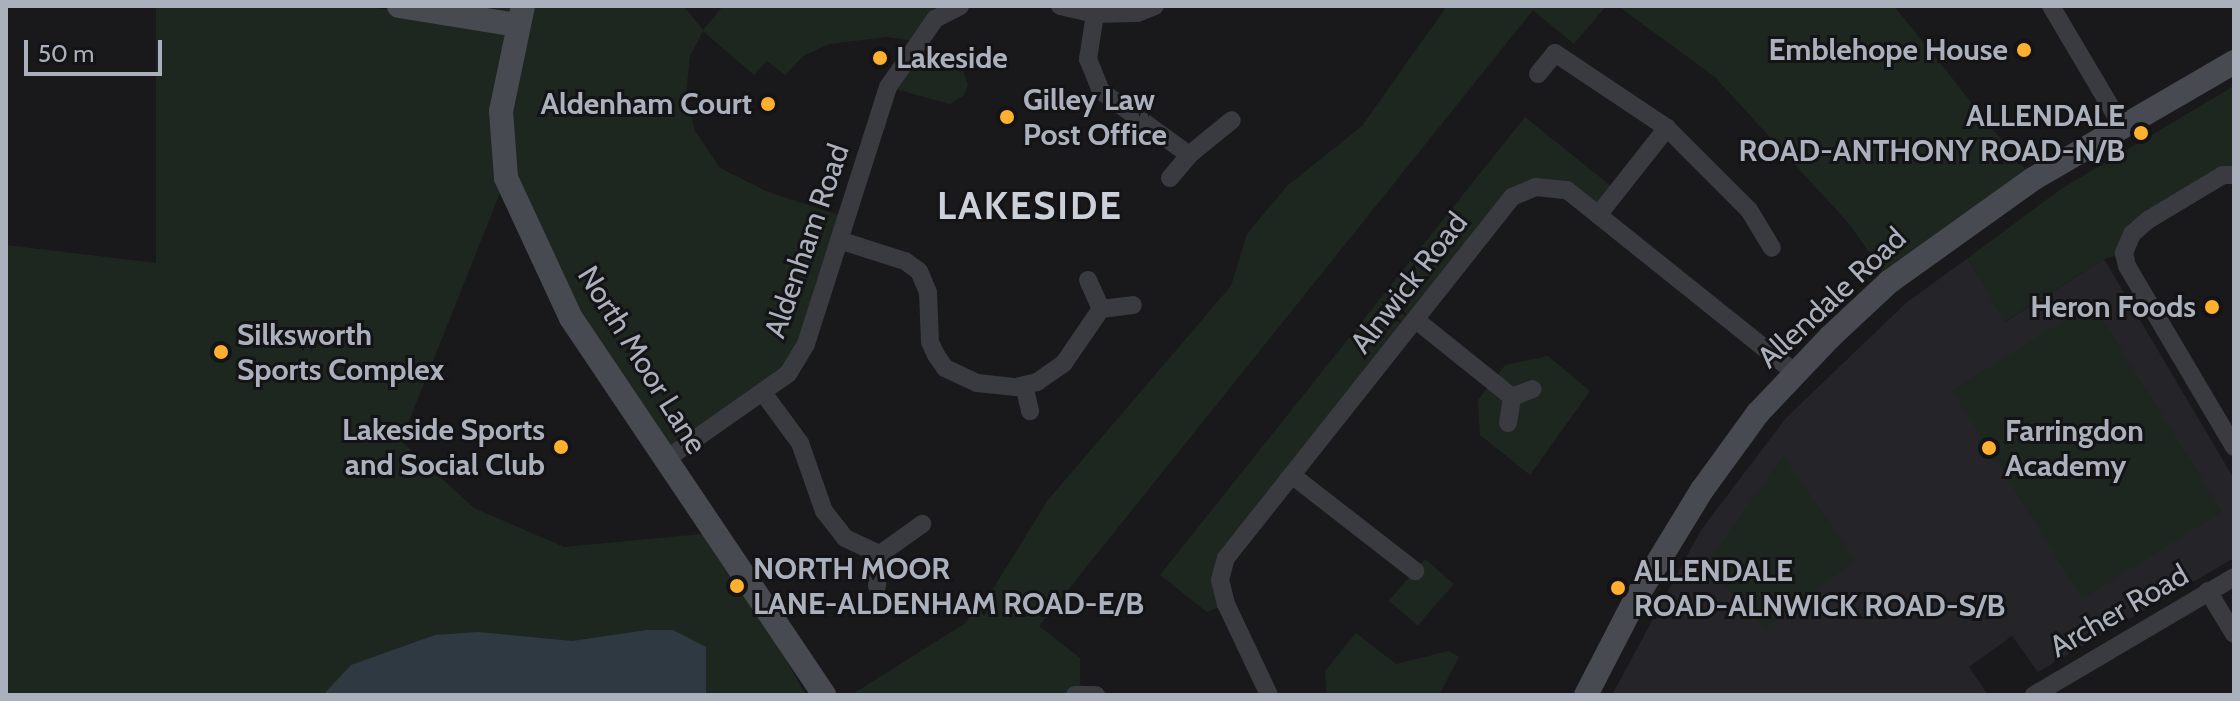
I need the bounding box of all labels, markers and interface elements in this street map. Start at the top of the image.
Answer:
scale bar [28,24,166,74]
place label: Emblehope House [1768,32,2008,68]
text: 50 m [38,39,94,68]
place label: Lakeside [896,40,1008,76]
marker: Emblehope House [2015,41,2033,59]
marker: Lakeside [871,49,889,67]
place label: Gilley Law Post Office [1023,82,1167,152]
place label: Aldenham Court [541,86,752,122]
marker: Aldenham Court [759,95,777,113]
place label: ALLENDALE ROAD-ANTHONY ROAD-N/B [1739,98,2125,168]
marker: Gilley Law Post Office [998,108,1016,126]
marker: ALLENDALE ROAD-ANTHONY ROAD-N/B [2132,124,2150,142]
street label: Aldenham Road [757,139,857,343]
district label: LAKESIDE [937,183,1123,229]
street label: Alnwick Road [1343,205,1475,361]
street label: Allendale Road [1750,220,1914,376]
street label: North Moor Lane [570,259,714,461]
place label: Heron Foods [2030,289,2196,325]
marker: Heron Foods [2203,298,2221,316]
place label: Silksworth Sports Complex [237,317,444,388]
marker: Silksworth Sports Complex [212,343,230,361]
place label: Lakeside Sports and Social Club [342,412,545,482]
place label: Farringdon Academy [2005,413,2144,484]
marker: Lakeside Sports and Social Club [552,438,570,456]
marker: Farringdon Academy [1980,439,1998,457]
place label: NORTH MOOR LANE-ALDENHAM ROAD-E/B [753,551,1144,622]
place label: ALLENDALE ROAD-ALNWICK ROAD-S/B [1634,553,2005,624]
street label: Archer Road [2043,557,2195,665]
marker: NORTH MOOR LANE-ALDENHAM ROAD-E/B [728,577,746,595]
marker: ALLENDALE ROAD-ALNWICK ROAD-S/B [1609,579,1627,597]

